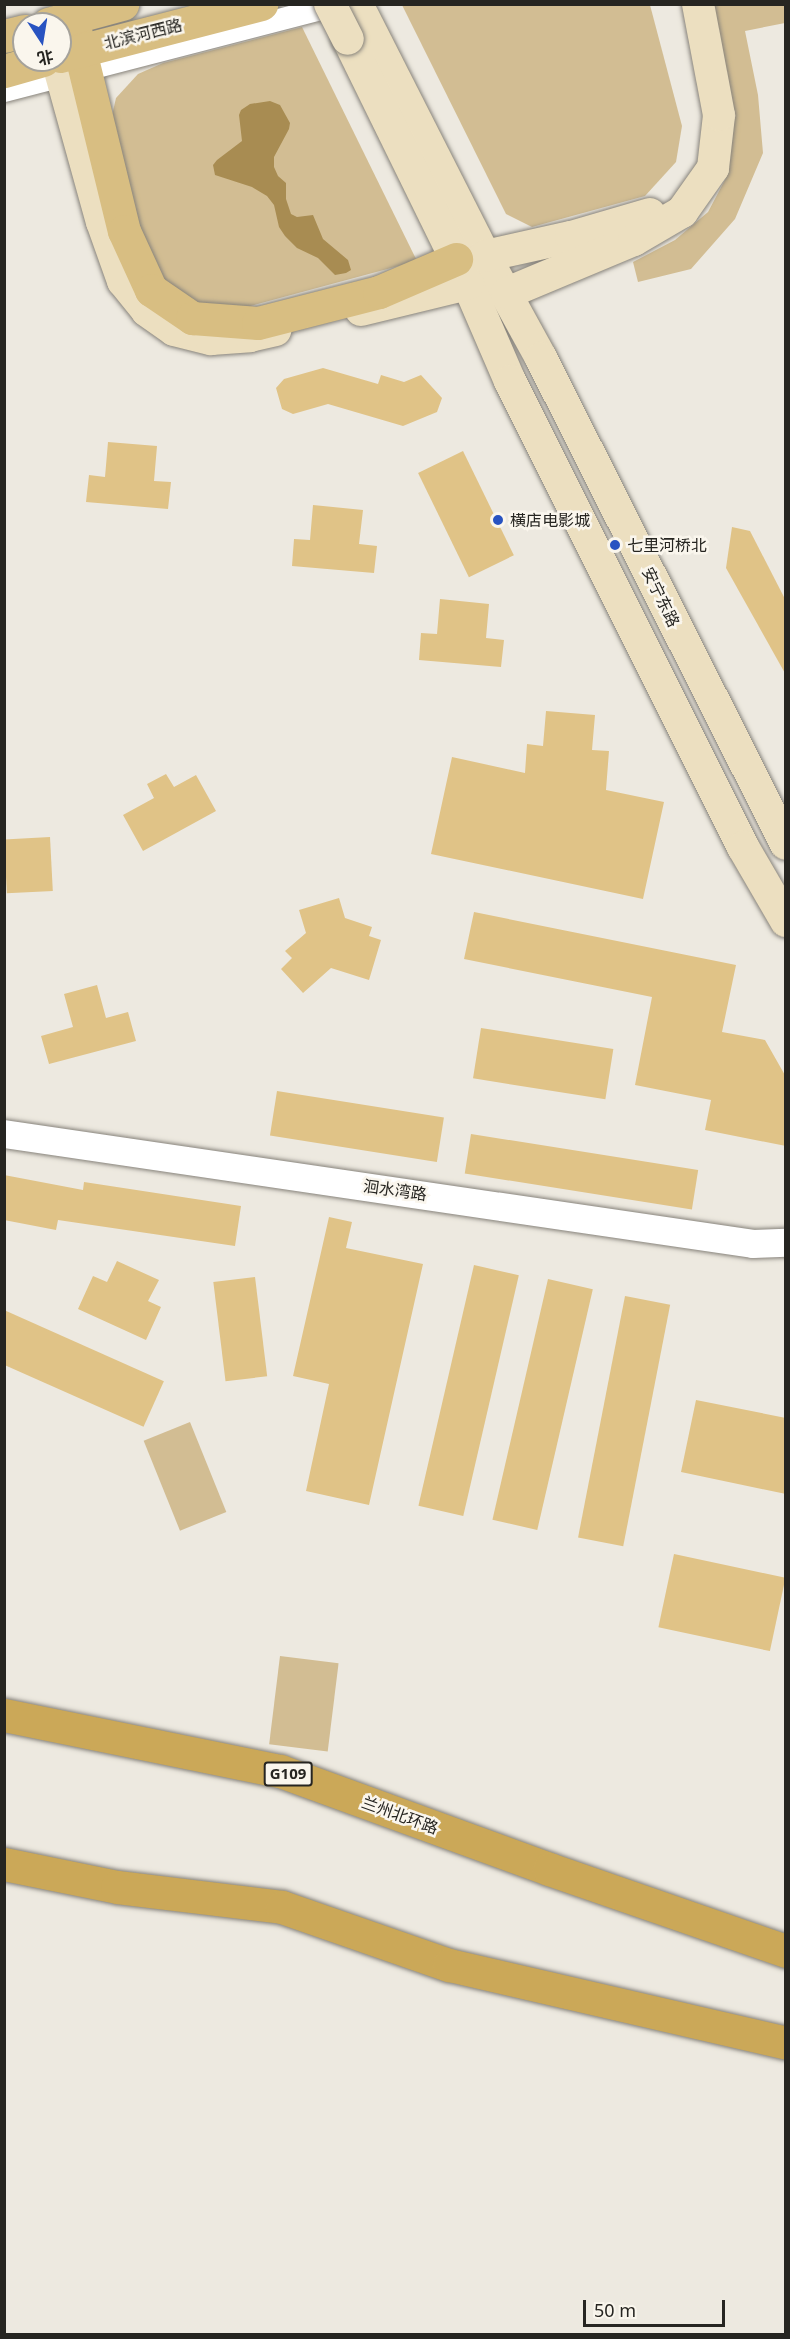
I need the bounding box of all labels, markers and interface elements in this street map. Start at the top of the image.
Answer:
north arrow [12,12,72,72]
street label: 北滨河西路 [102,15,184,53]
text: 北 [35,45,55,70]
place label: 横店电影城 [510,510,590,530]
marker: 横店电影城 [491,513,505,527]
place label: 七里河桥北 [627,535,707,555]
marker: 七里河桥北 [608,538,622,552]
street label: 安宁东路 [638,564,684,630]
street label: 洄水湾路 [362,1176,428,1204]
road number: G109 [262,1762,314,1786]
street label: 兰州北环路 [359,1792,441,1838]
scale bar [586,2288,728,2326]
text: 50 m [594,2298,636,2322]

